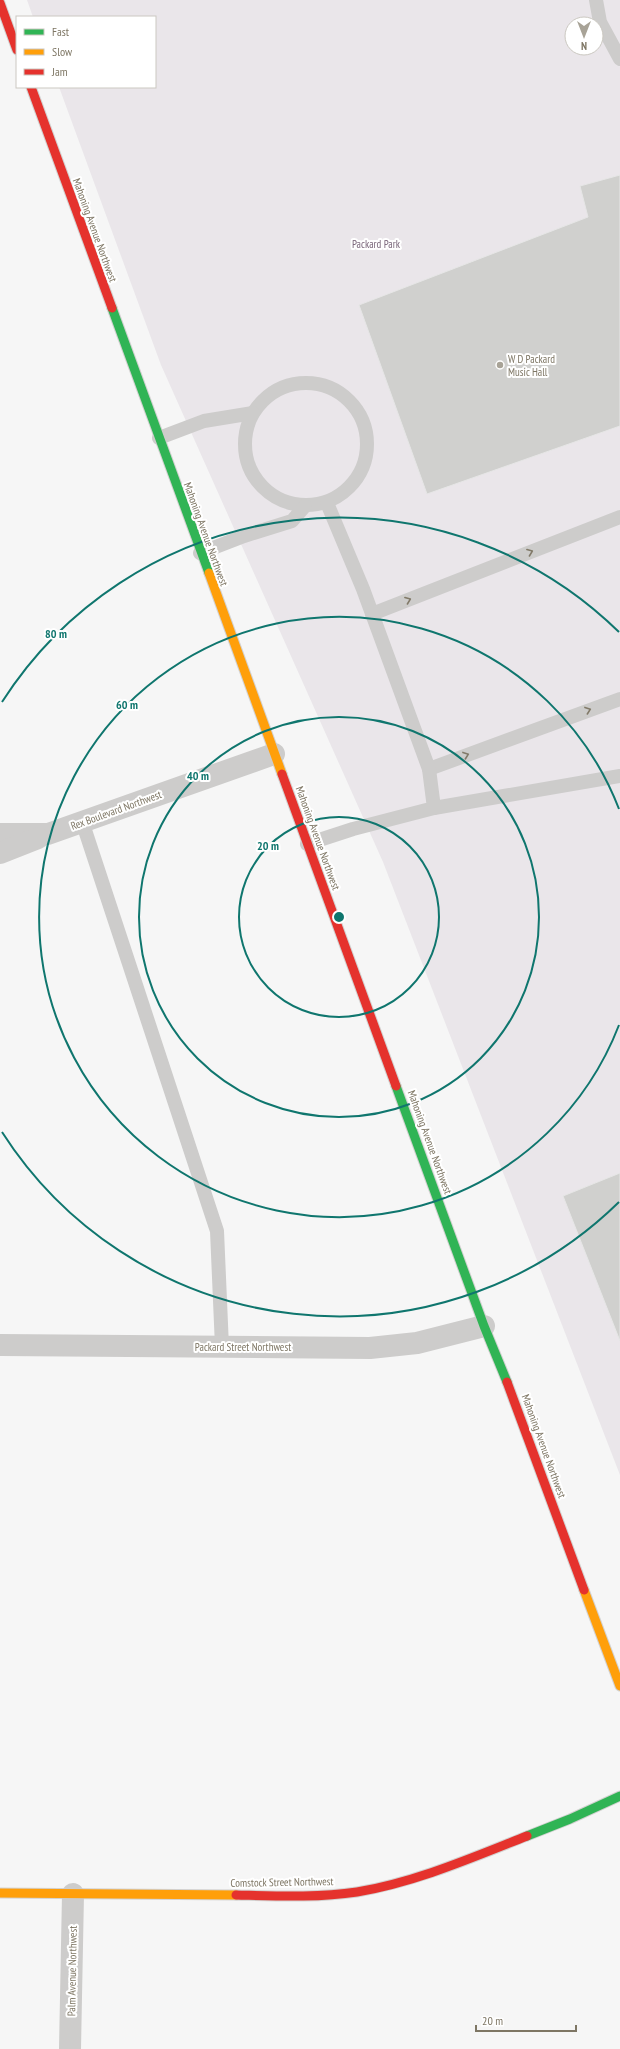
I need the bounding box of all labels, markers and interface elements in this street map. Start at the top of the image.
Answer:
legend [16,16,156,88]
north arrow [564,16,604,56]
text: Fast [52,24,70,39]
text: N [581,39,587,53]
text: Slow [52,44,73,59]
text: Jam [51,64,68,79]
street label: Mahoning Avenue Northwest [70,176,120,284]
park label: Packard Park [352,237,401,251]
place label: W D Packard Music Hall [508,352,555,379]
marker: W D Packard Music Hall [495,360,505,370]
street label: Mahoning Avenue Northwest [181,480,231,588]
one-way arrow [526,549,533,557]
one-way arrow [405,596,412,604]
text: 80 m [45,626,67,641]
text: 60 m [116,697,138,712]
one-way arrow [584,707,591,715]
one-way arrow [462,752,469,760]
text: 40 m [187,768,209,783]
street label: Mahoning Avenue Northwest [293,784,343,892]
street label: Rex Boulevard Northwest [69,787,163,833]
text: 20 m [257,838,279,853]
centre of rings [332,910,346,924]
street label: Mahoning Avenue Northwest [405,1088,455,1196]
street label: Packard Street Northwest [195,1340,291,1354]
street label: Mahoning Avenue Northwest [519,1392,569,1500]
street label: Comstock Street Northwest [230,1874,334,1890]
street label: Palm Avenue Northwest [64,1926,80,2016]
scale bar [476,2007,576,2033]
text: 20 m [482,2013,503,2028]

